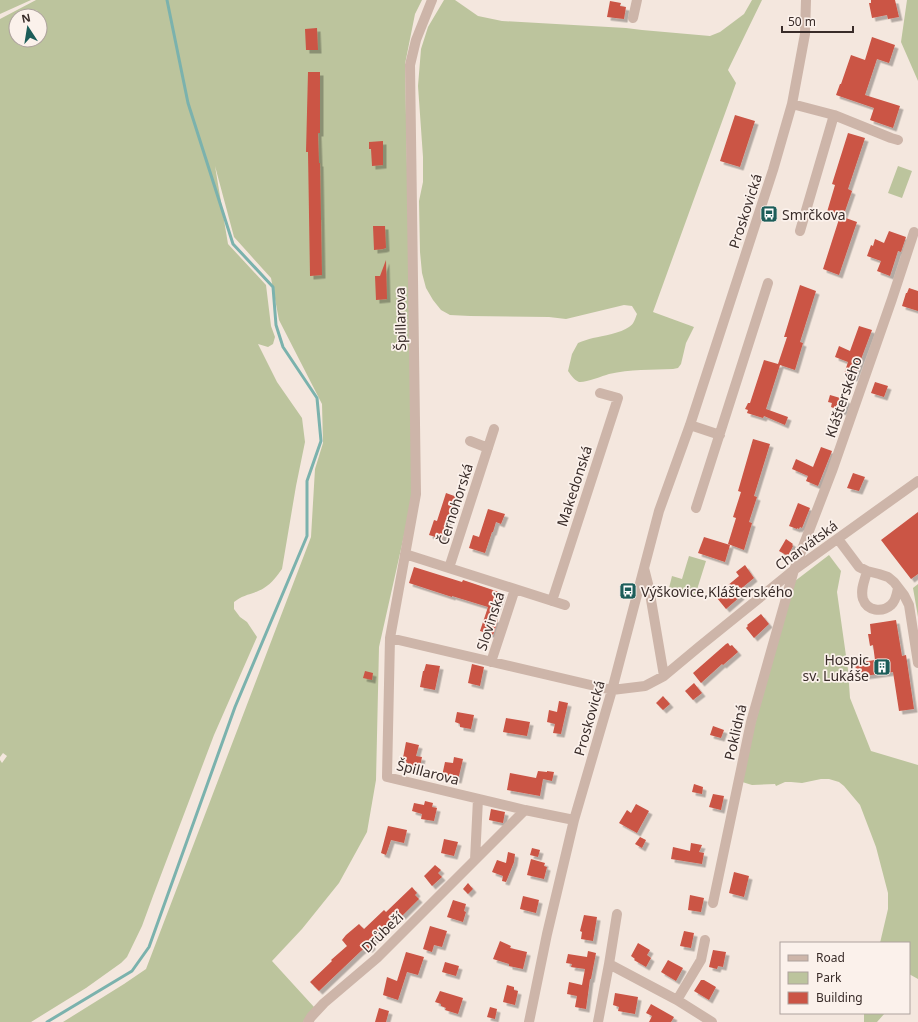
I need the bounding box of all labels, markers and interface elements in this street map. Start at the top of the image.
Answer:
north arrow [8,8,48,48]
scale bar [782,8,853,34]
text: N [20,9,32,26]
text: 50 m [788,13,816,30]
street label: Proskovická [724,171,766,251]
bus stop icon: Smrčkova [759,204,779,224]
place label: Smrčkova [782,205,846,224]
street label: Špillarova [390,287,410,351]
street label: Klášterského [820,354,866,440]
street label: Makedonská [552,443,596,529]
street label: Černohorská [433,461,477,547]
street label: Charvátská [771,516,841,574]
bus stop icon: Výškovice,Klášterského [618,581,638,601]
place label: Výškovice,Klášterského [641,582,793,601]
street label: Slovinská [472,589,508,653]
place label: Hospic sv. Lukáše [802,650,869,685]
building icon: Hospic sv. Lukáše [872,657,892,677]
street label: Proskovická [569,678,609,758]
street label: Poklidná [719,702,751,762]
street label: Špillarova [395,755,461,789]
street label: Drůbeží [357,907,407,957]
legend [780,942,910,1014]
text: Road [816,949,845,966]
text: Park [816,969,842,986]
text: Building [816,989,863,1006]

